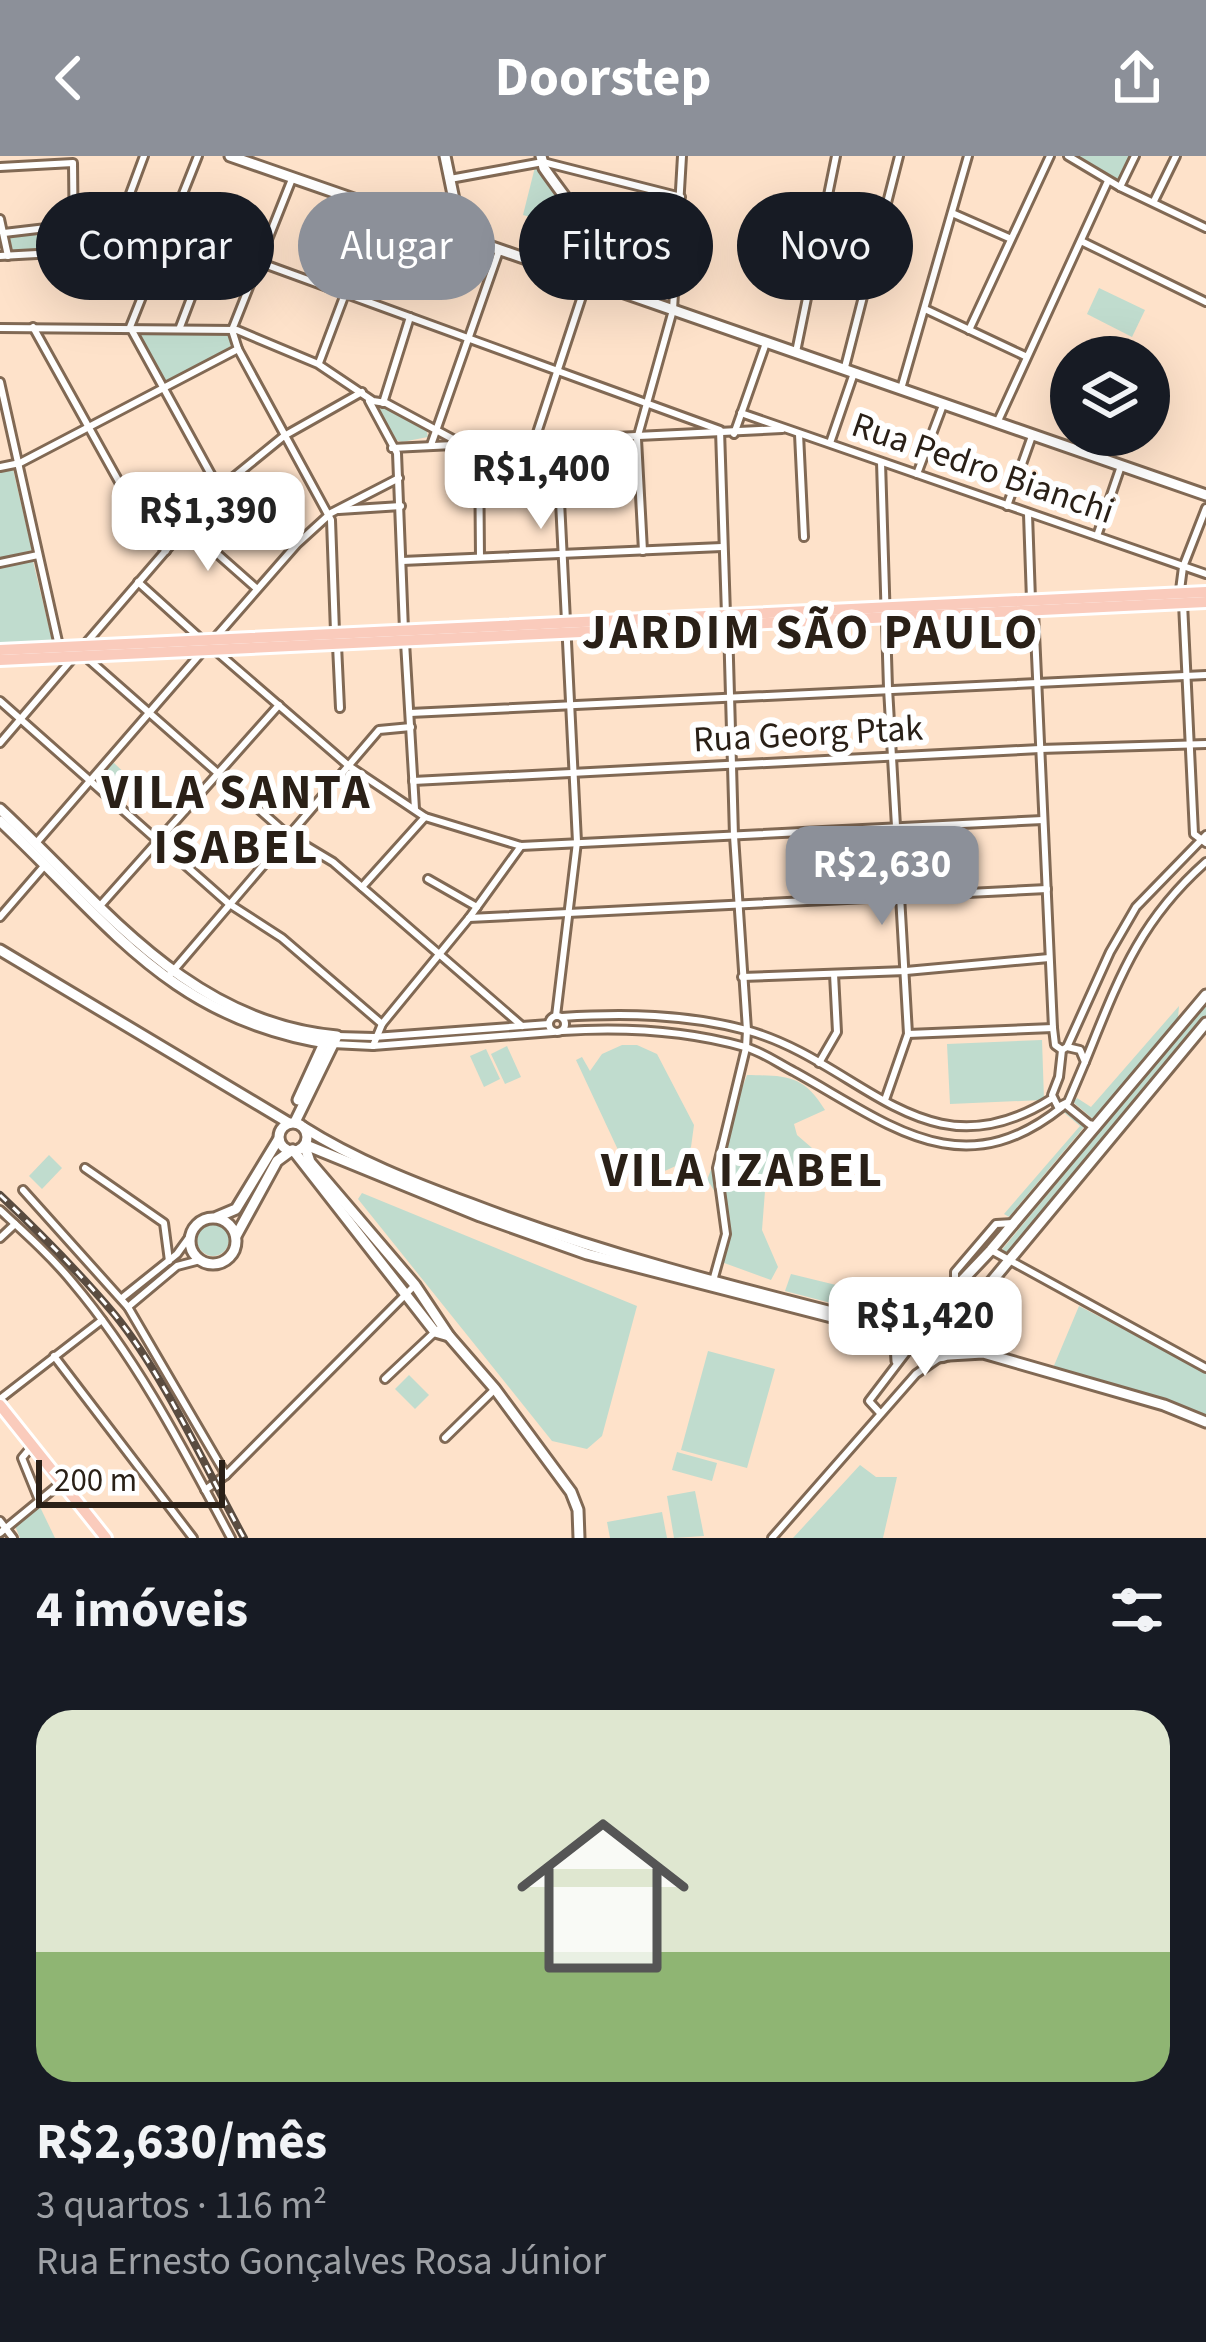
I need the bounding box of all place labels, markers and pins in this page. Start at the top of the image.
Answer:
pin: R$1,400 [430,430,652,532]
pin: R$1,390 [97,472,319,574]
pin: R$2,630 [771,826,993,928]
pin: R$1,420 [814,1277,1036,1379]

